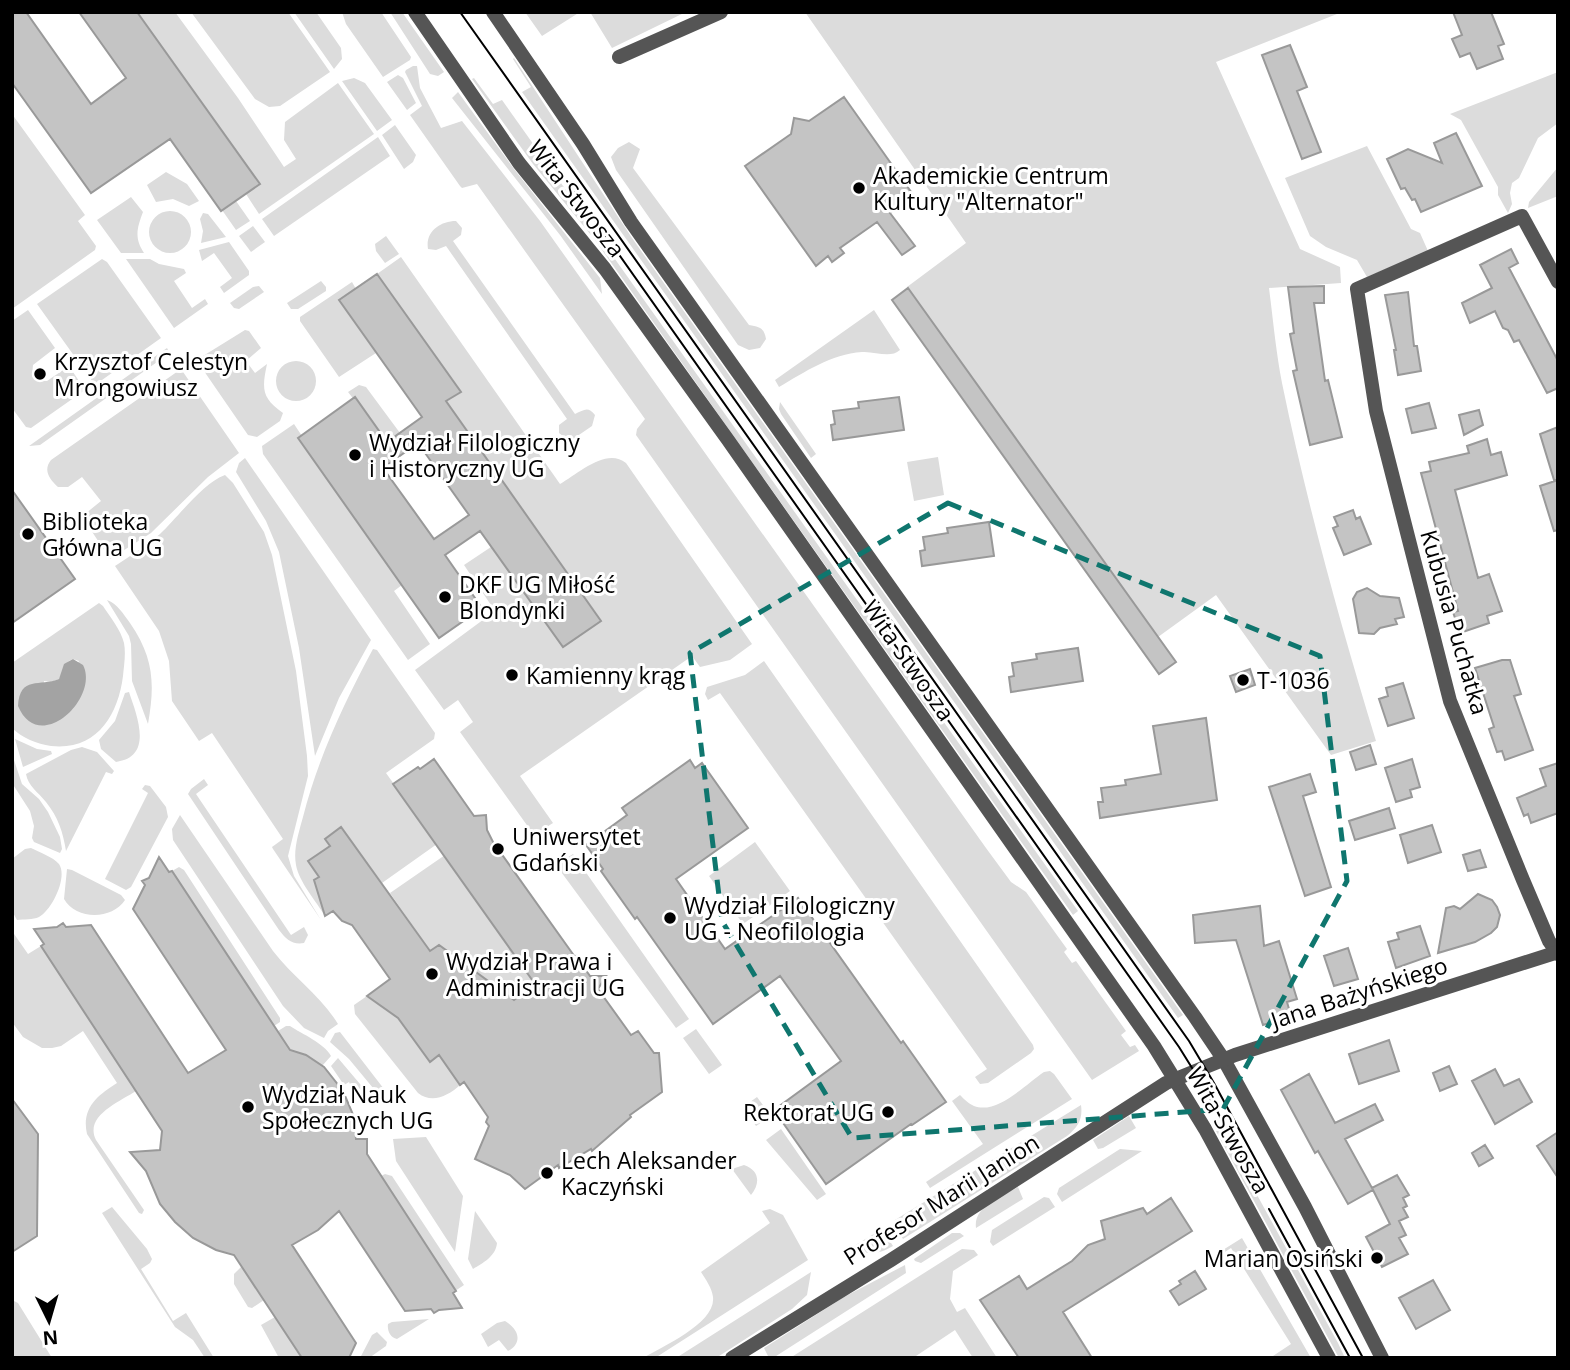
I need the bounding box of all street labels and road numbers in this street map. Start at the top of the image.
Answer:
street label: Wita Stwosza [521,133,633,263]
street label: Kubusia Puchatka [1413,526,1497,718]
street label: Wita Stwosza [855,593,963,727]
street label: Jana Bażyńskiego [1265,948,1451,1036]
street label: Wita Stwosza [1180,1061,1278,1199]
street label: Profesor Marii Janion [837,1126,1045,1272]

